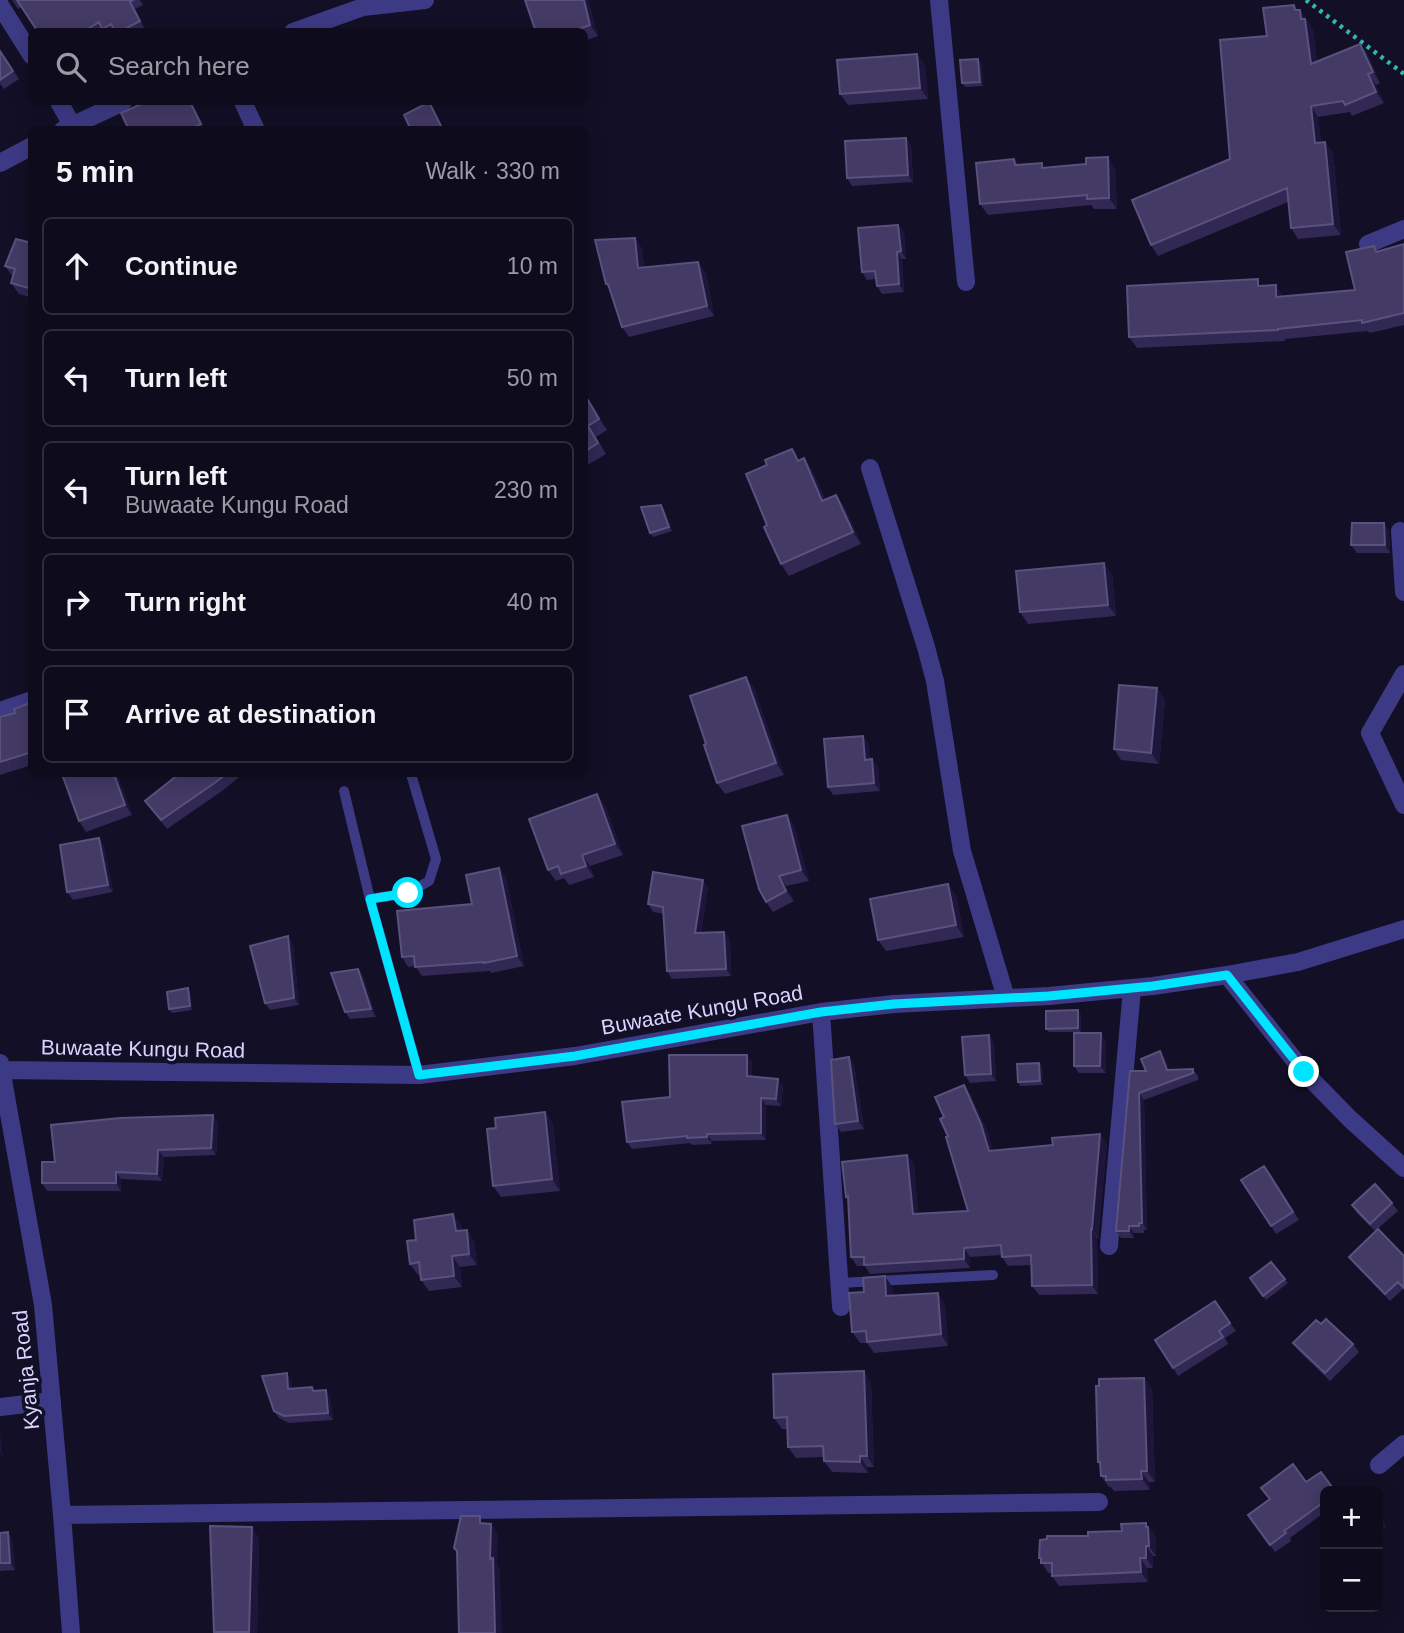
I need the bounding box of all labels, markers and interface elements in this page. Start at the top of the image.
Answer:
search box [28,28,588,105]
icon: search [52,48,90,86]
text: Search here [108,51,250,81]
text: 5 min [56,155,134,188]
text: Walk · 330 m [425,158,560,184]
icon: ahead [58,247,96,285]
text: Continue [125,251,238,281]
text: 10 m [507,253,558,279]
icon: left [58,359,96,397]
text: Turn left [125,363,227,393]
text: 50 m [507,365,558,391]
text: Turn left [125,461,227,491]
icon: left [58,471,96,509]
text: 230 m [494,477,558,503]
text: Buwaate Kungu Road [125,492,349,518]
icon: right [58,583,96,621]
text: Turn right [125,587,246,617]
text: 40 m [507,589,558,615]
icon: arrive [58,695,96,733]
text: Arrive at destination [125,699,376,729]
route start [392,877,423,908]
street label: Buwaate Kungu Road [599,980,805,1039]
street label: Buwaate Kungu Road [41,1035,245,1062]
route end [1288,1056,1319,1087]
street label: Kyanja Road [8,1309,43,1431]
map controls [1320,1486,1383,1612]
button: + [1320,1486,1383,1549]
button: − [1320,1549,1383,1612]

